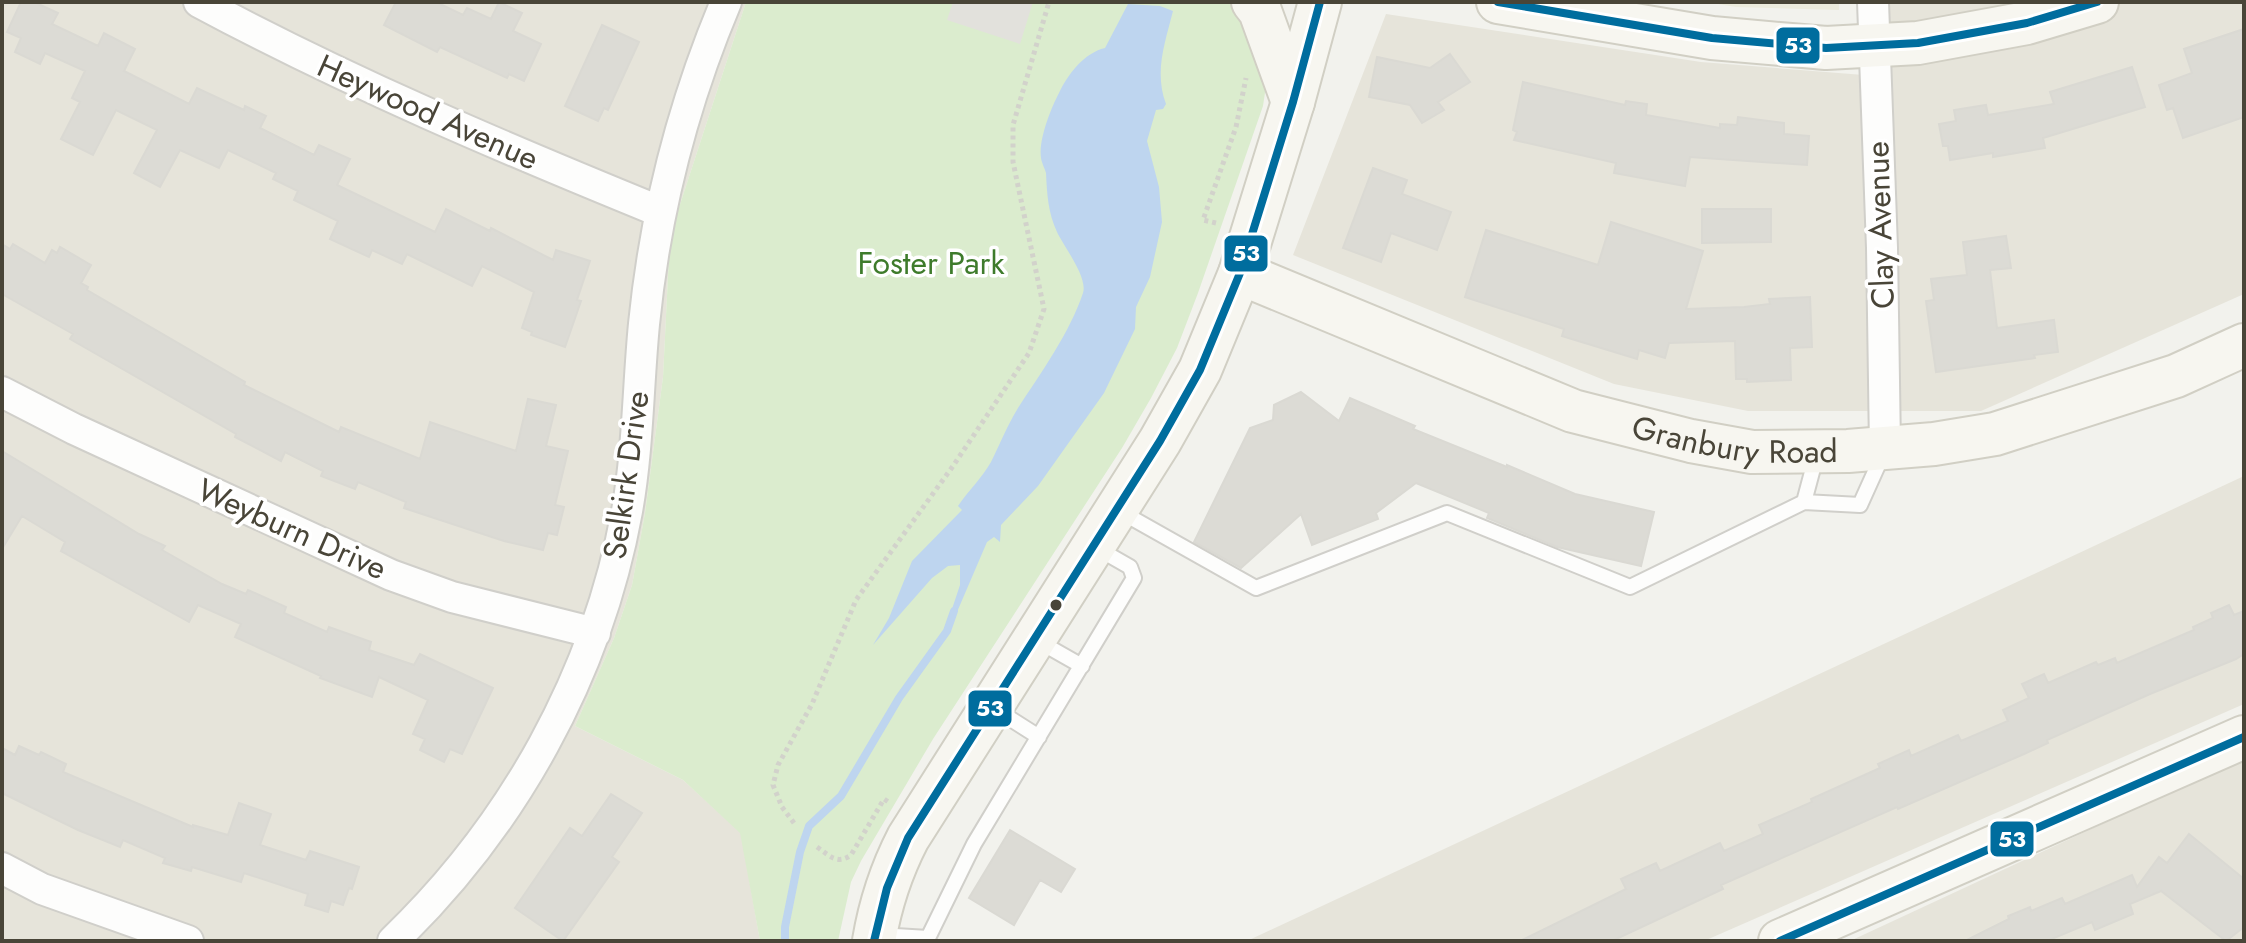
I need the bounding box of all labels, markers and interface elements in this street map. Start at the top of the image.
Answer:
line badge: 53 [1775,26,1821,65]
text: 53 [1784,29,1812,61]
street label: Heywood Avenue [310,43,546,181]
street label: Clay Avenue [1854,140,1906,310]
line badge: 53 [1223,234,1269,273]
text: 53 [1232,237,1260,269]
park label: Foster Park [857,240,1006,286]
street label: Selkirk Drive [591,388,661,562]
street label: Granbury Road [1627,404,1838,476]
street label: Weyburn Drive [190,467,394,591]
unlabelled marker [1048,597,1064,613]
line badge: 53 [967,689,1013,728]
text: 53 [976,692,1004,724]
line badge: 53 [1989,820,2035,858]
text: 53 [1998,823,2026,855]

